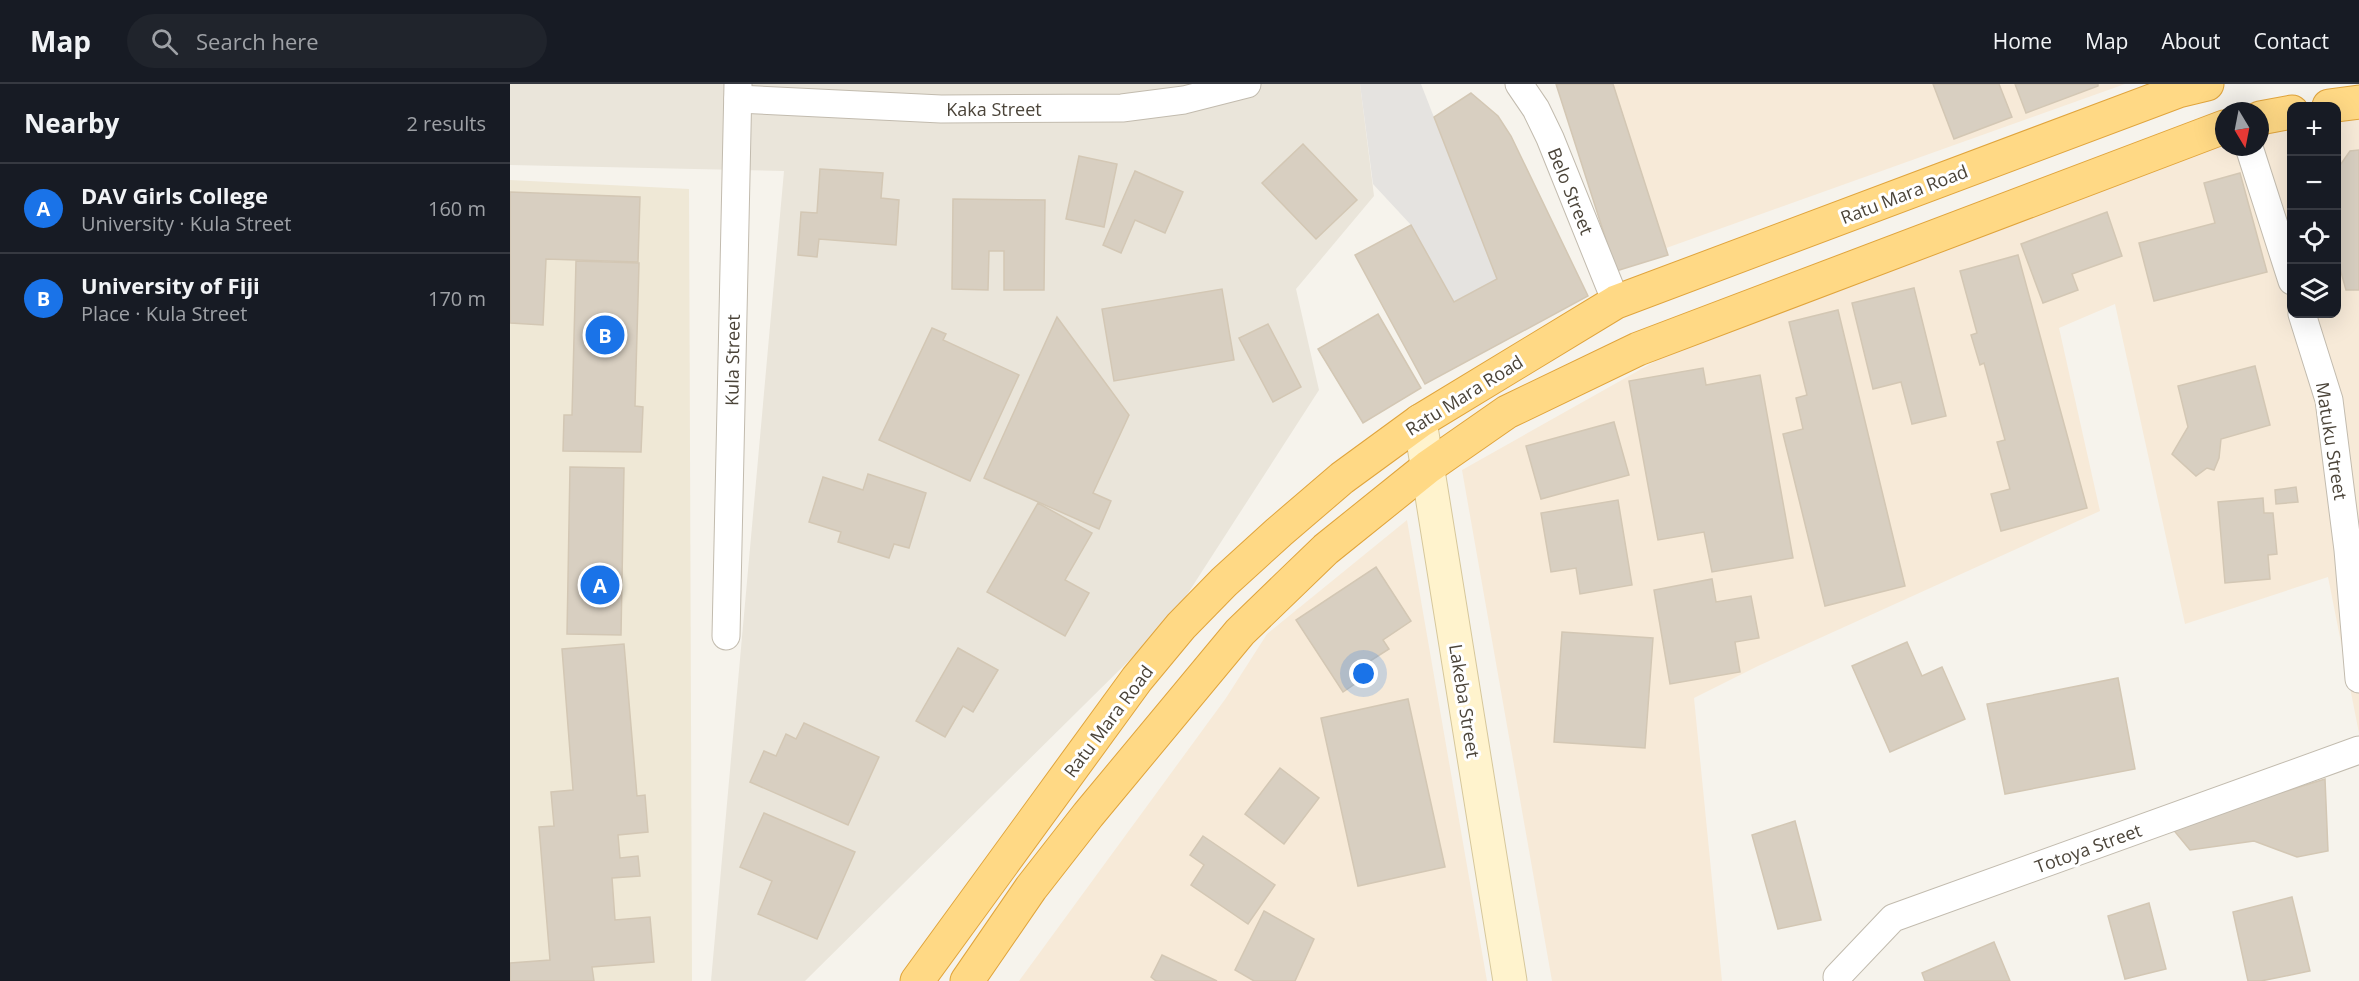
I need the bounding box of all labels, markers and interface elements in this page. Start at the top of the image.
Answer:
search box [127,14,547,68]
text: Map [30,22,91,60]
icon: search [148,25,181,58]
text: Search here [196,26,319,56]
text: Home [1993,27,2052,55]
text: Map [2085,27,2128,55]
text: About [2161,27,2221,55]
text: Contact [2254,27,2329,55]
street label: Kaka Street [946,97,1042,121]
north arrow [2215,102,2269,156]
map controls [2287,102,2341,318]
button: + [2287,102,2341,156]
text: Nearby [24,105,119,141]
text: 2 results [406,110,486,137]
street label: Belo Street [1543,144,1599,238]
button: − [2287,156,2341,210]
street label: Ratu Mara Road [1837,159,1971,229]
text: DAV Girls College [81,180,268,210]
text: A [37,195,50,222]
text: 160 m [428,195,486,222]
text: University · Kula Street [81,210,291,237]
button: locate [2287,210,2341,264]
button: layers [2287,264,2341,318]
text: University of Fiji [81,270,260,300]
text: B [37,285,50,312]
text: 170 m [428,285,486,312]
text: Place · Kula Street [81,300,247,327]
pin: B [586,312,625,358]
street label: Kula Street [719,314,745,406]
street label: Ratu Mara Road [1401,349,1527,441]
street label: Matuku Street [2311,380,2353,502]
pin: A [580,562,620,608]
street label: Lakeba Street [1444,642,1486,760]
your location [1349,659,1378,688]
street label: Ratu Mara Road [1058,660,1158,782]
street label: Totoya Street [2031,818,2145,878]

